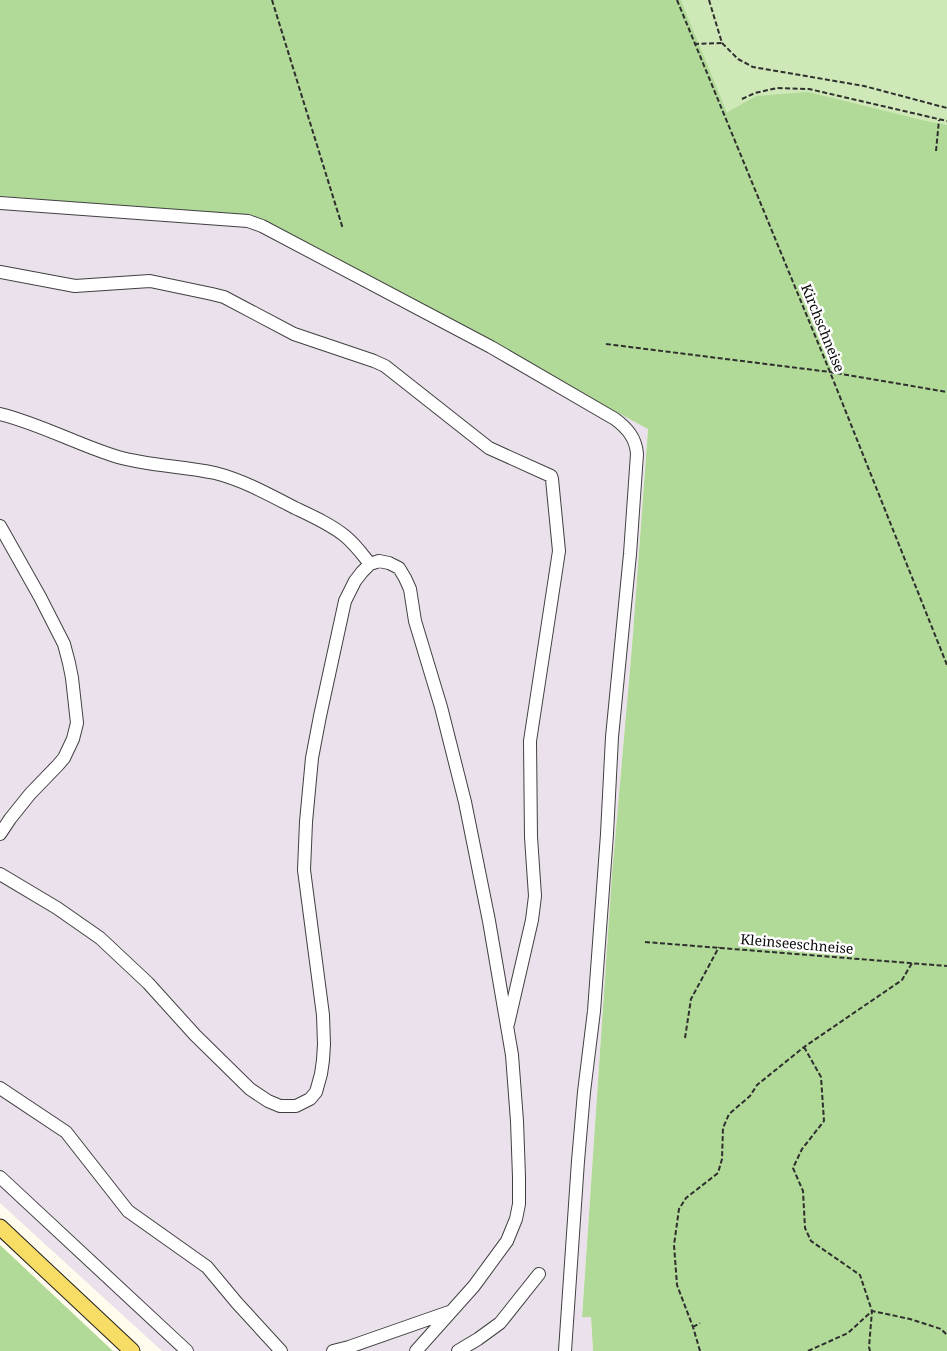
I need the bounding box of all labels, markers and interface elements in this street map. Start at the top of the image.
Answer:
street label: Kirchschneise [797,281,850,375]
street label: Kleinseeschneise [740,929,854,958]

